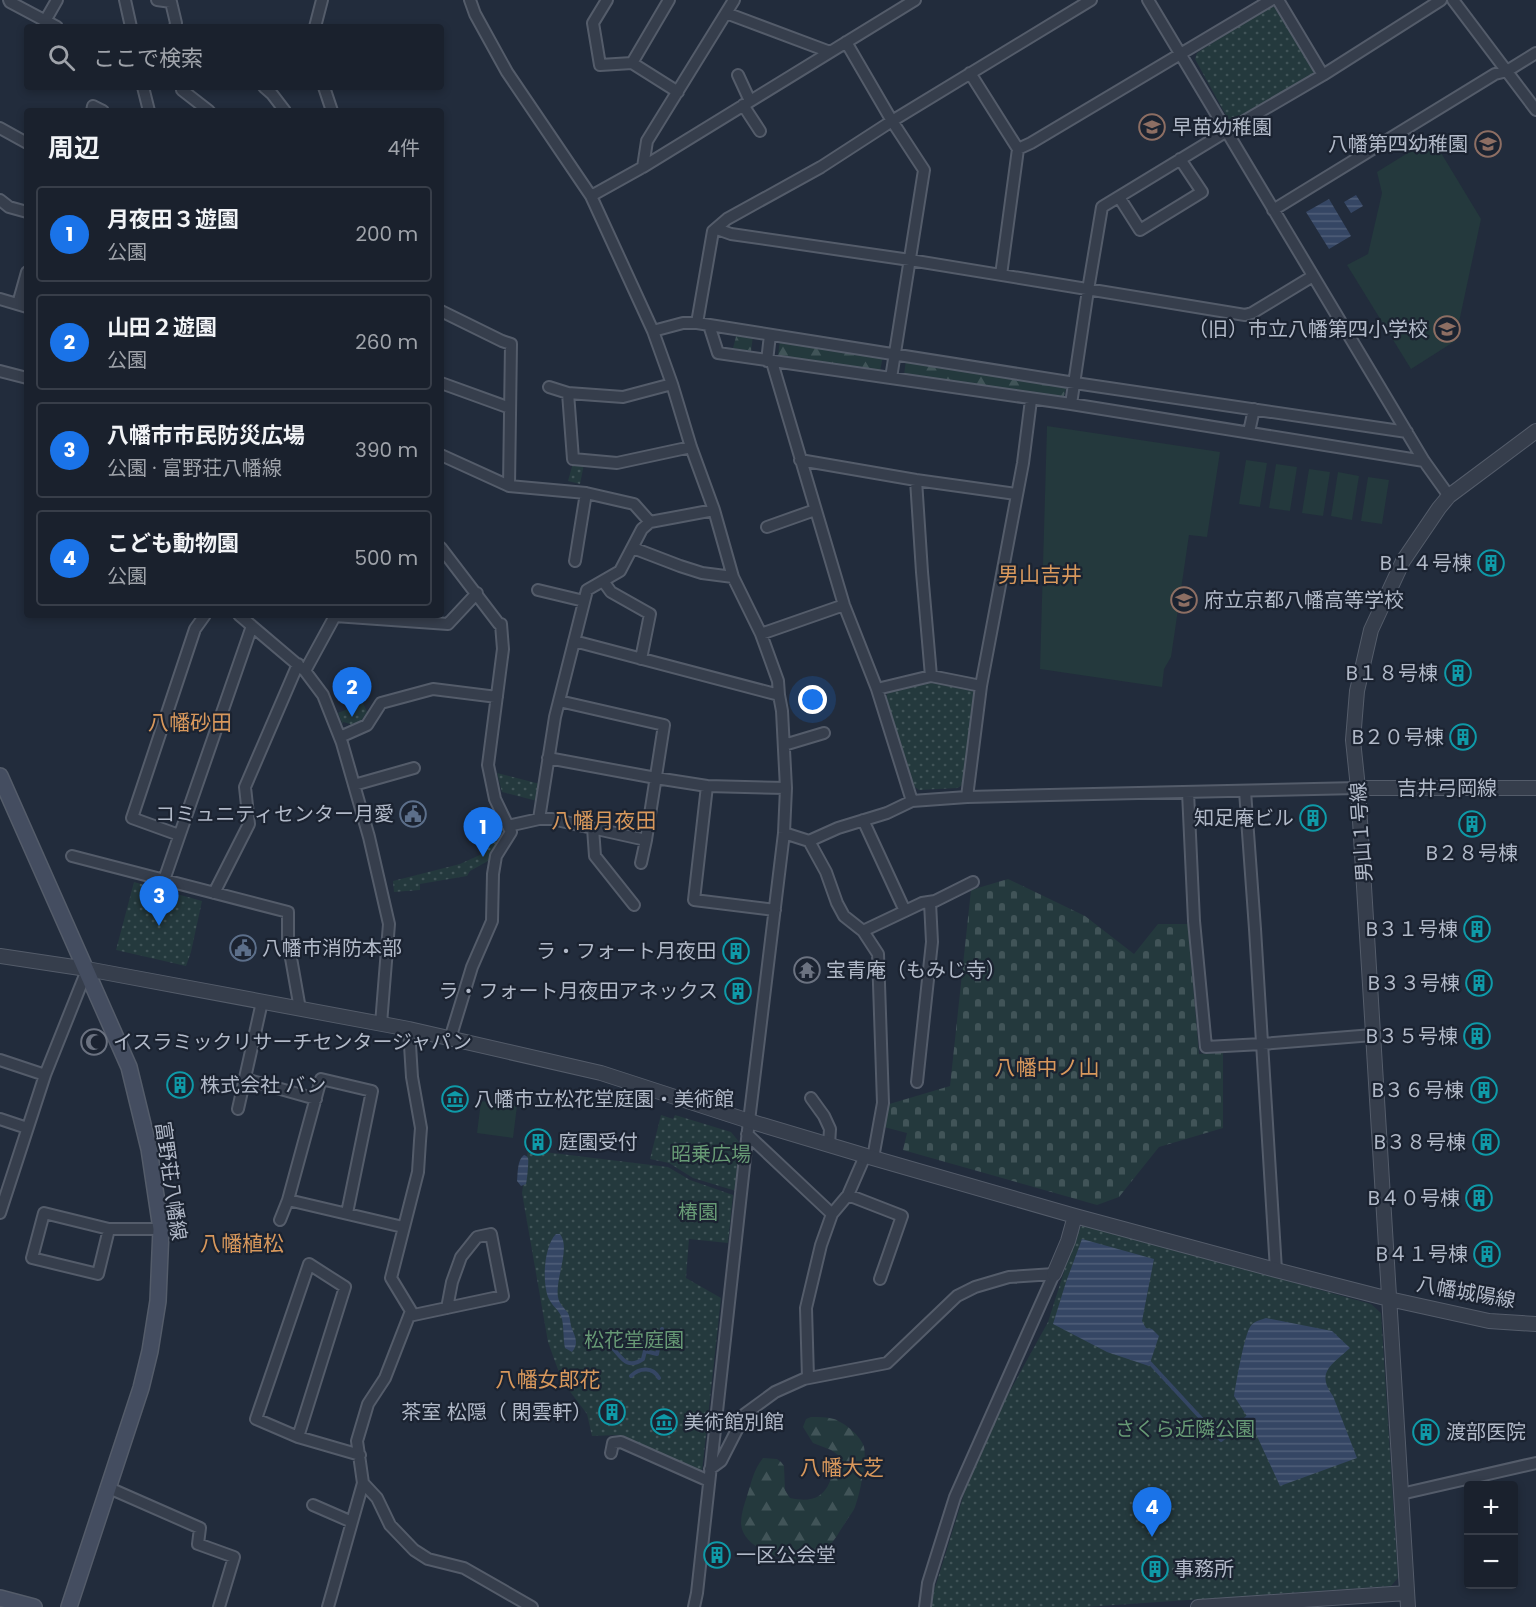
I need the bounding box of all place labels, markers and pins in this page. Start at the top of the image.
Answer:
school or university icon: 早苗幼稚園 [1137,112,1167,142]
place label: 早苗幼稚園 [1172,113,1272,141]
school or university icon: 八幡第四幼稚園 [1473,129,1503,159]
place label: 八幡第四幼稚園 [1328,130,1468,158]
school or university icon: （旧）市立八幡第四小学校 [1432,314,1462,344]
place label: （旧）市立八幡第四小学校 [1188,315,1428,343]
building icon: B１４号棟 [1476,548,1506,578]
place label: B１４号棟 [1380,549,1472,577]
school or university icon: 府立京都八幡高等学校 [1169,585,1199,615]
place label: 府立京都八幡高等学校 [1204,586,1404,614]
building icon: B１８号棟 [1443,658,1473,688]
place label: B１８号棟 [1346,659,1438,687]
pin: 2 [332,668,372,717]
building icon: B２０号棟 [1448,722,1478,752]
place label: B２０号棟 [1352,723,1444,751]
public building icon: コミュニティセンター月愛 [398,799,428,829]
place label: コミュニティセンター月愛 [155,800,394,828]
building icon: 知足庵ビル [1298,803,1328,833]
place label: 知足庵ビル [1194,804,1294,832]
pin: 1 [464,808,502,857]
building icon: B２８号棟 [1457,809,1487,839]
place label: B２８号棟 [1426,839,1518,867]
pin: 3 [140,876,178,926]
building icon: B３１号棟 [1462,914,1492,944]
place label: B３１号棟 [1366,915,1458,943]
public building icon: 八幡市消防本部 [228,933,258,963]
place label: 八幡市消防本部 [262,934,402,962]
building icon: ラ・フォート月夜田 [721,936,751,966]
place label: ラ・フォート月夜田 [536,937,716,965]
temple icon: 宝青庵（もみじ寺） [792,955,822,985]
place label: 宝青庵（もみじ寺） [826,956,1006,984]
building icon: B３３号棟 [1464,968,1494,998]
place label: B３３号棟 [1368,969,1460,997]
building icon: ラ・フォート月夜田アネックス [723,976,753,1006]
place label: ラ・フォート月夜田アネックス [439,977,718,1005]
building icon: B３５号棟 [1462,1021,1492,1051]
place label: B３５号棟 [1366,1022,1458,1050]
mosque icon: イスラミックリサーチセンタージャパン [79,1027,109,1057]
place label: イスラミックリサーチセンタージャパン [113,1028,472,1056]
building icon: 株式会社 バン [165,1070,195,1100]
place label: 株式会社 バン [200,1071,326,1099]
building icon: B３６号棟 [1469,1075,1499,1105]
place label: B３６号棟 [1372,1076,1464,1104]
museum icon: 八幡市立松花堂庭園・美術館 [440,1084,470,1114]
place label: 八幡市立松花堂庭園・美術館 [474,1085,734,1113]
building icon: 庭園受付 [523,1127,553,1157]
building icon: B３８号棟 [1471,1127,1501,1157]
place label: 庭園受付 [558,1128,638,1156]
place label: B３８号棟 [1374,1128,1466,1156]
building icon: B４０号棟 [1464,1183,1494,1213]
place label: B４０号棟 [1368,1184,1460,1212]
building icon: B４１号棟 [1472,1239,1502,1269]
place label: B４１号棟 [1376,1240,1468,1268]
building icon: 茶室 松隠（ 閑雲軒） [597,1397,627,1427]
place label: 茶室 松隠（ 閑雲軒） [401,1398,592,1426]
museum icon: 美術館別館 [649,1407,679,1437]
place label: 美術館別館 [684,1408,784,1436]
building icon: 渡部医院 [1411,1417,1441,1447]
place label: 渡部医院 [1446,1418,1526,1446]
pin: 4 [1132,1488,1172,1537]
building icon: 一区公会堂 [702,1540,732,1570]
place label: 一区公会堂 [736,1541,836,1569]
building icon: 事務所 [1140,1554,1170,1584]
place label: 事務所 [1174,1555,1234,1583]

